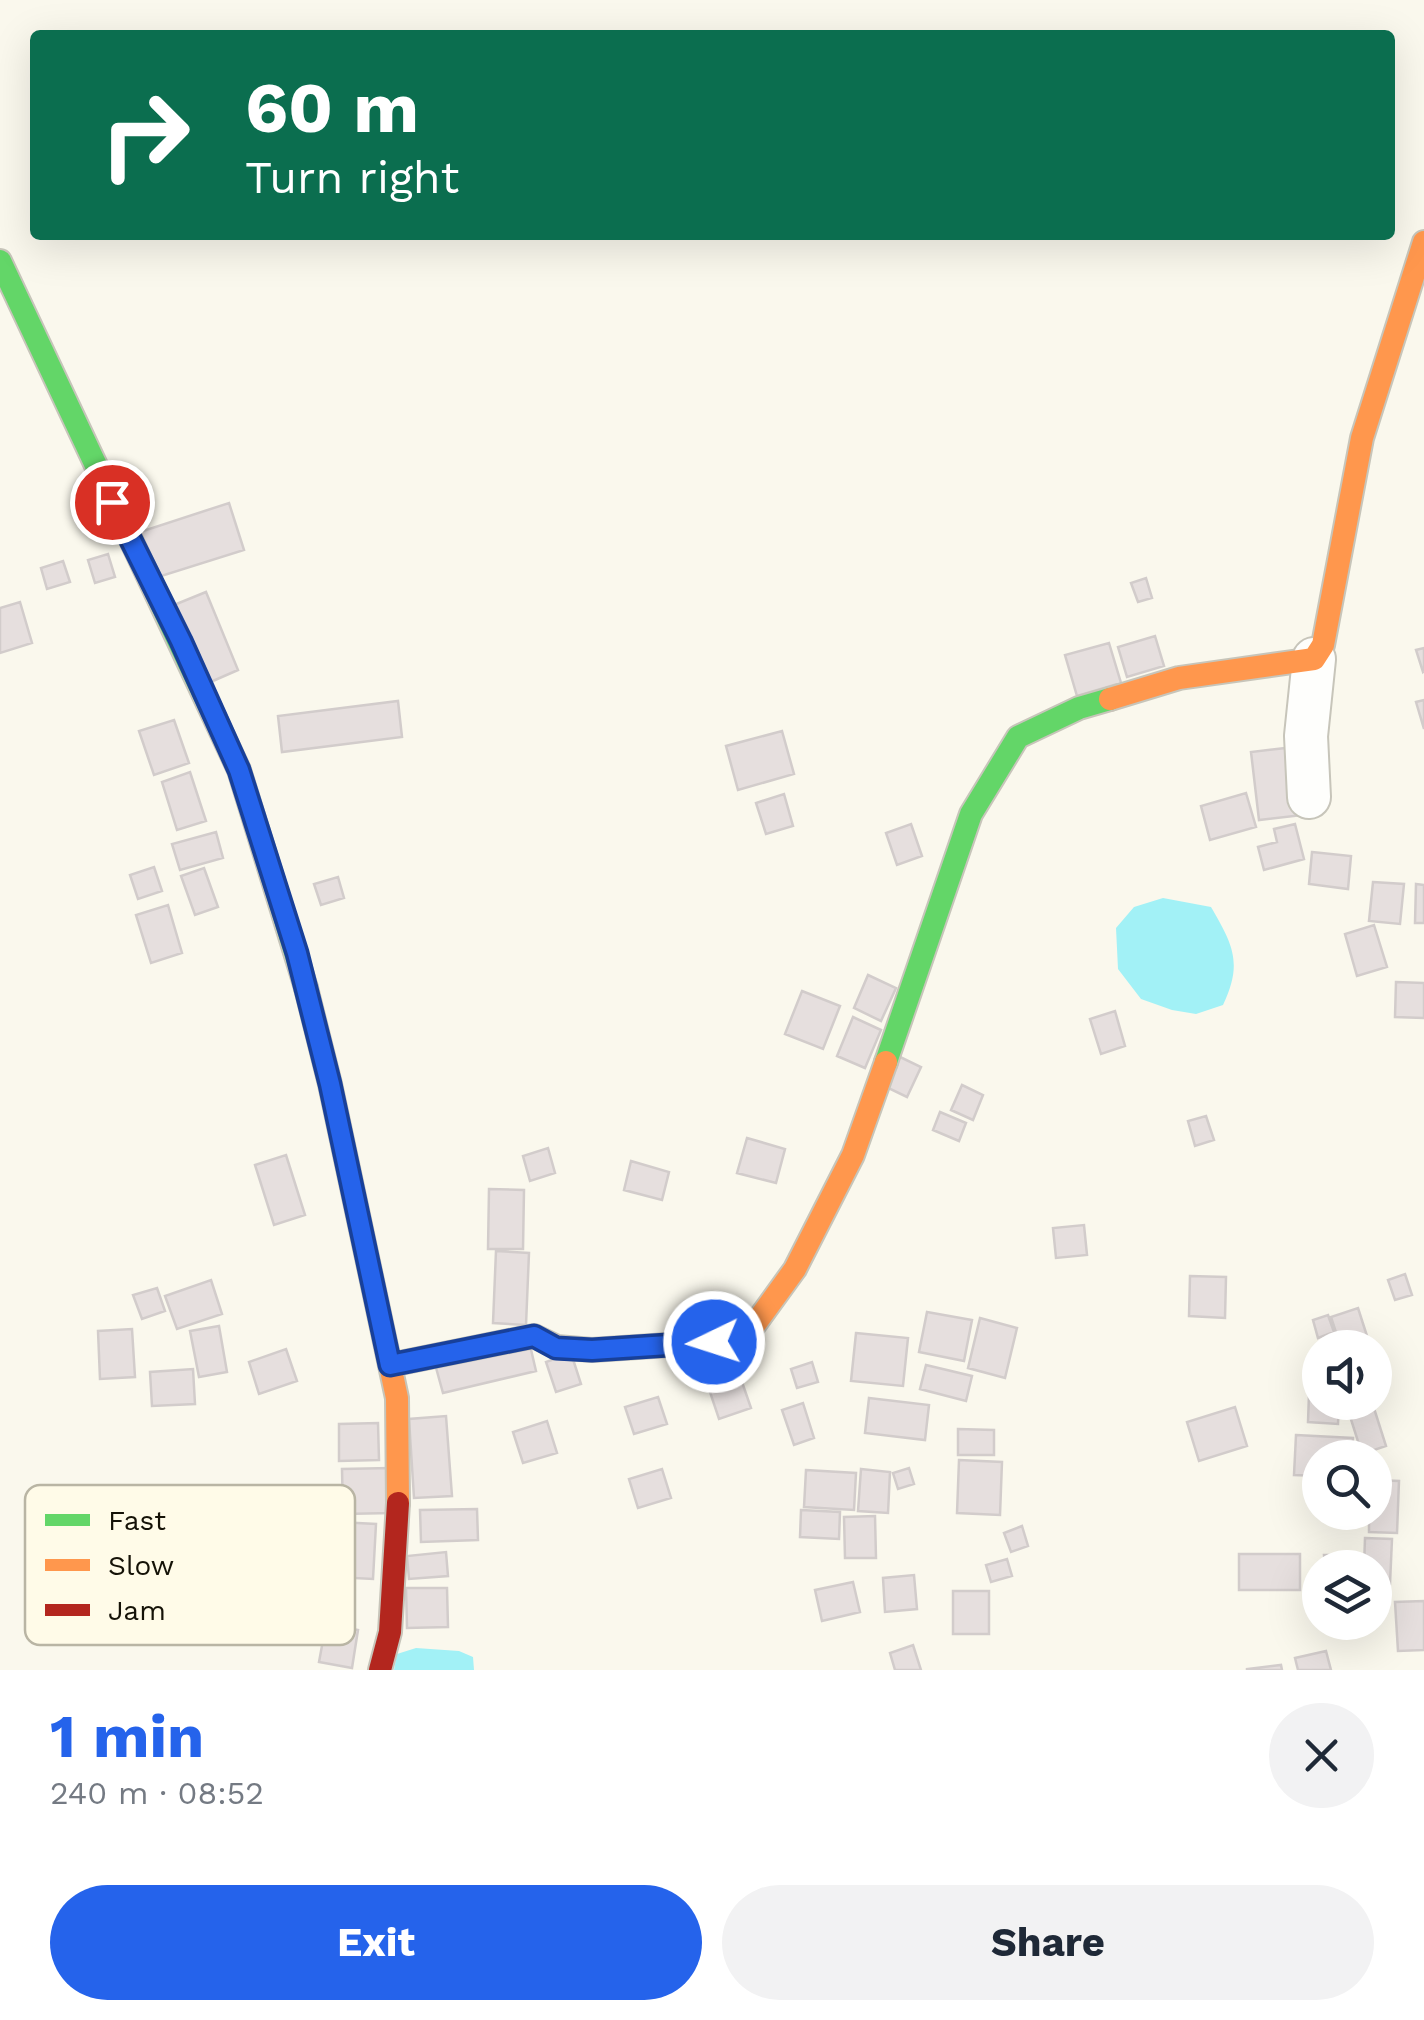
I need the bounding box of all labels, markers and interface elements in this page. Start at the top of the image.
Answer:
text: 60 m [245,67,419,149]
icon: right [80,70,210,200]
text: Turn right [245,151,459,204]
pin [70,460,155,545]
icon: arrive [85,475,140,530]
position arrow [662,1290,766,1394]
map controls [1302,1330,1392,1640]
button: sound [1302,1330,1392,1420]
button: search [1302,1440,1392,1530]
legend [25,1485,355,1645]
text: Fast [108,1504,166,1537]
text: Slow [108,1549,174,1582]
button: layers [1302,1550,1392,1640]
text: Jam [108,1594,166,1627]
text: 1 min [50,1701,204,1772]
button: close [1269,1703,1374,1808]
text: 240 m · 08:52 [50,1774,264,1812]
button: Exit [50,1885,702,2000]
button: Share [722,1885,1374,2000]

